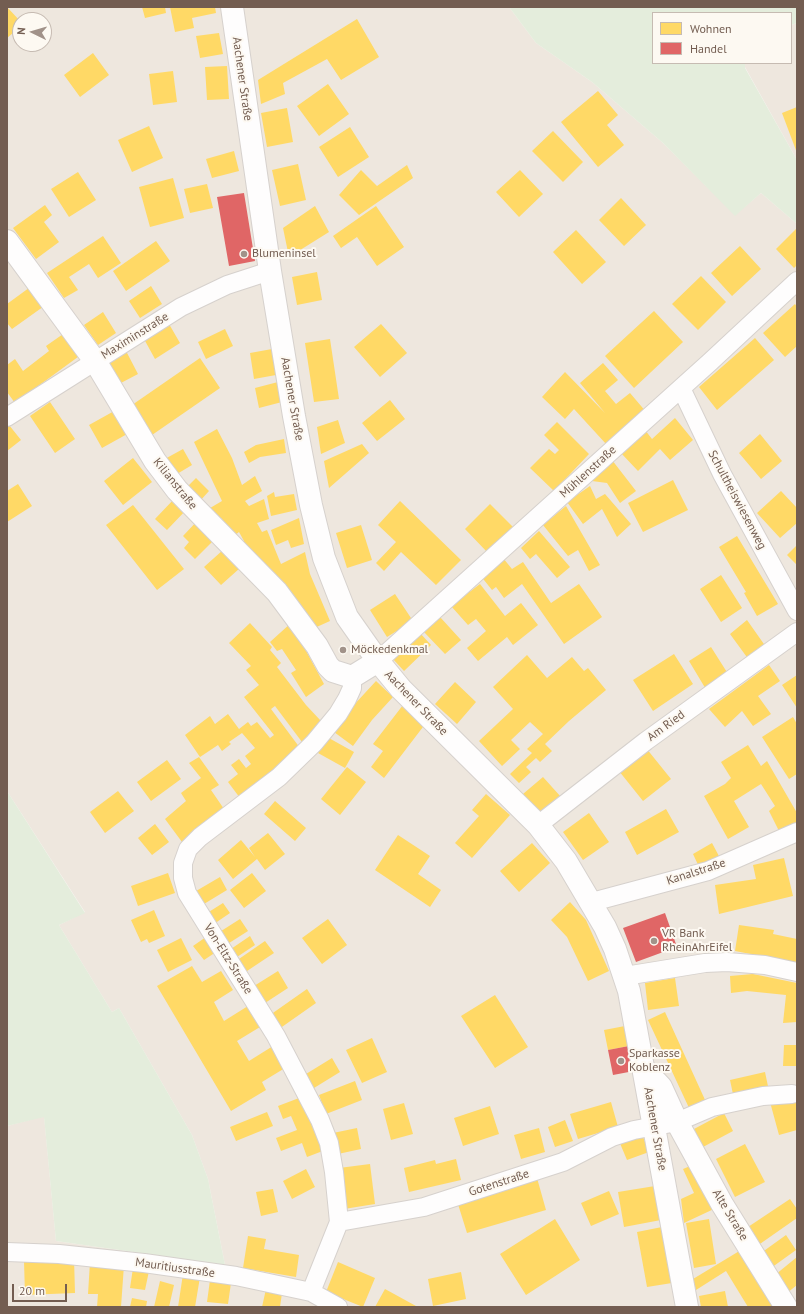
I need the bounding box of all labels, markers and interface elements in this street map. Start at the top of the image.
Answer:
north arrow [12,12,52,52]
legend [652,12,792,64]
text: Wohnen [690,21,732,36]
text: N [14,27,28,35]
street label: Aachener Straße [229,36,255,122]
text: Handel [690,41,727,56]
place label: Blumeninsel [252,247,316,261]
marker: Blumeninsel [239,249,249,259]
street label: Maximinstraße [99,310,171,362]
street label: Aachener Straße [278,356,306,442]
street label: Mühlenstraße [557,443,619,501]
street label: Schultheiswiesenweg [705,448,769,552]
street label: Kilianstraße [150,455,200,513]
place label: Möckedenkmal [351,643,428,657]
marker: Möckedenkmal [338,645,348,655]
street label: Aachener Straße [381,668,451,738]
street label: Am Ried [644,708,688,744]
street label: Kanalstraße [665,856,727,888]
street label: Von-Eltz-Straße [201,921,255,997]
place label: VR Bank RheinAhrEifel [662,927,732,955]
marker: VR Bank RheinAhrEifel [649,936,659,946]
place label: Sparkasse Koblenz [629,1047,680,1075]
marker: Sparkasse Koblenz [616,1056,626,1066]
street label: Aachener Straße [641,1086,669,1172]
street label: Gotenstraße [467,1166,531,1200]
street label: Alte Straße [709,1187,751,1243]
street label: Mauritiusstraße [134,1255,216,1281]
scale bar [14,1276,69,1302]
text: 20 m [19,1283,45,1298]

